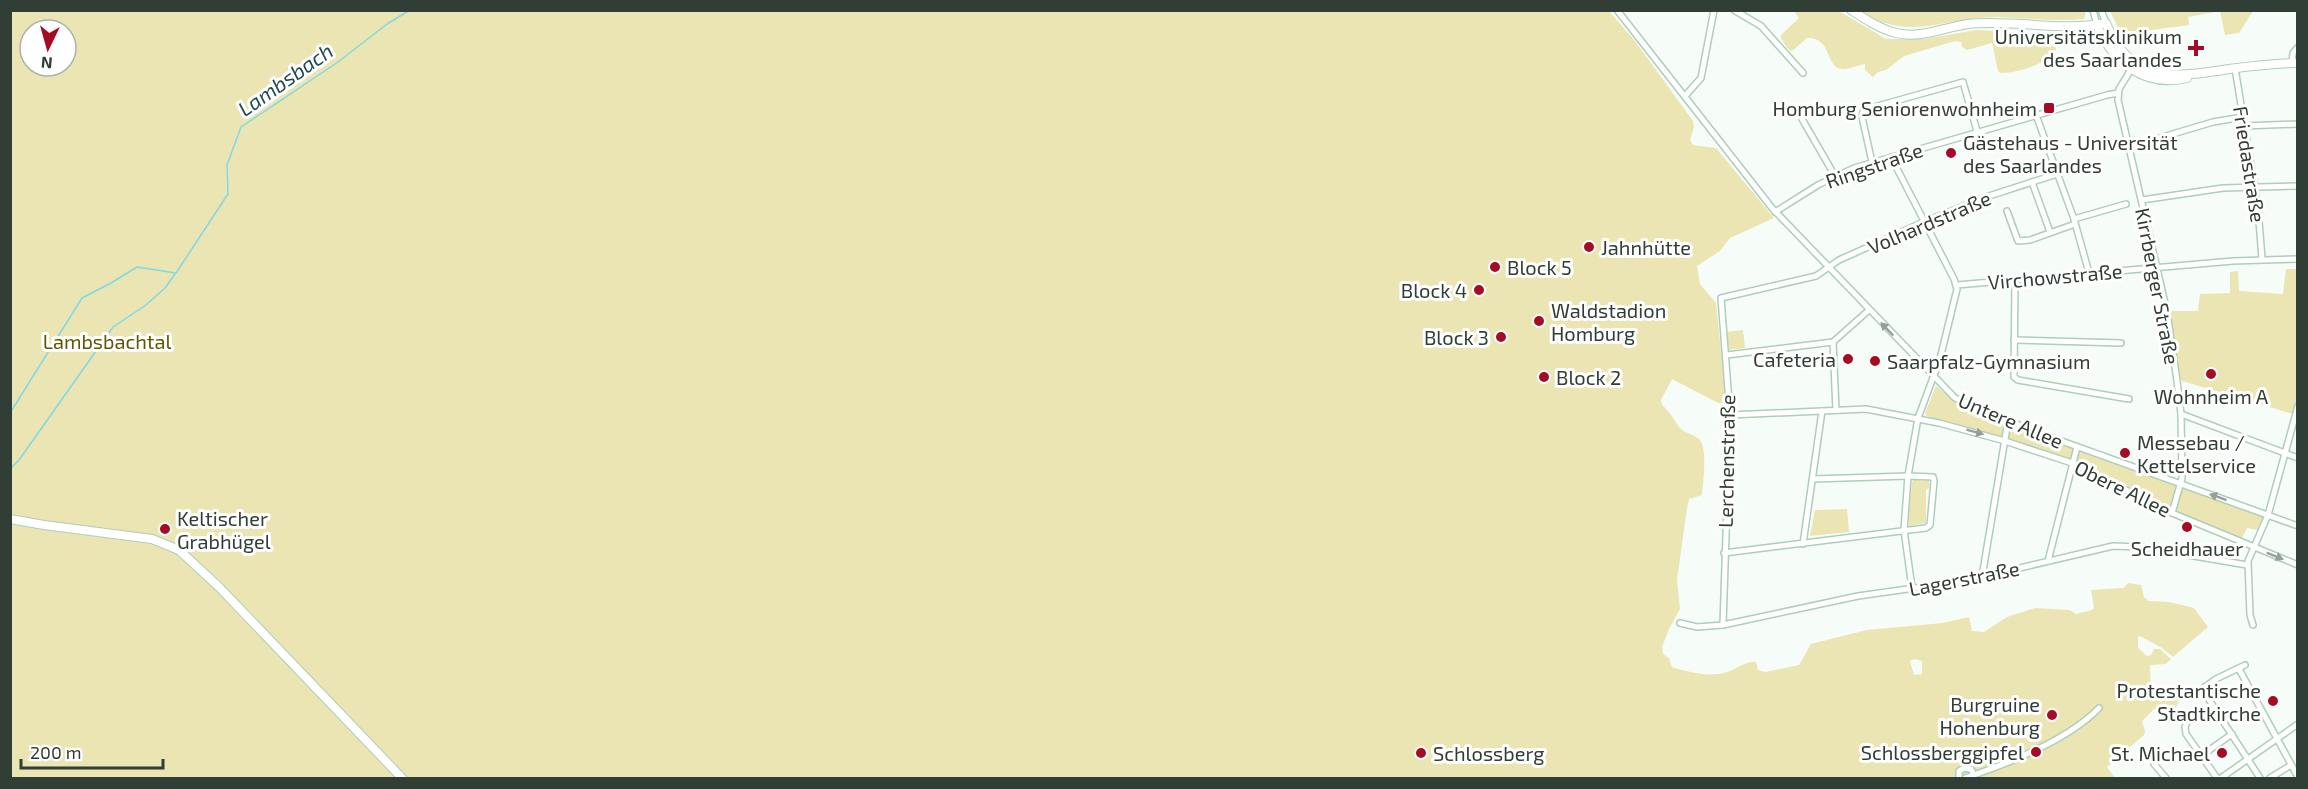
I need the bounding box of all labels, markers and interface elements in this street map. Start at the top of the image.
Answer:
north arrow [18,18,78,78]
place label: Universitätsklinikum des Saarlandes [1995,24,2182,71]
water label: Lambsbach [233,37,337,121]
marker: Universitätsklinikum des Saarlandes [2187,39,2205,57]
text: N [40,53,53,73]
place label: Homburg Seniorenwohnheim [1773,96,2037,120]
marker: Homburg Seniorenwohnheim [2042,101,2056,115]
street label: Friedastraße [2229,104,2271,224]
place label: Gästehaus - Universität des Saarlandes [1963,130,2178,177]
street label: Ringstraße [1822,137,1926,193]
marker: Gästehaus - Universität des Saarlandes [1944,146,1958,160]
street label: Volhardstraße [1864,185,1994,259]
street label: Kirrberger Straße [2131,206,2185,366]
place label: Jahnhütte [1601,235,1691,259]
marker: Jahnhütte [1582,240,1596,254]
place label: Block 5 [1507,255,1572,279]
street label: Virchowstraße [1987,258,2123,294]
marker: Block 5 [1488,260,1502,274]
place label: Block 4 [1401,278,1467,302]
marker: Block 4 [1472,283,1486,297]
place label: Waldstadion Homburg [1551,298,1666,345]
marker: Waldstadion Homburg [1532,314,1546,328]
one-way arrow [1880,321,1894,336]
place label: Block 3 [1424,325,1489,349]
park label: Lambsbachtal [43,329,171,353]
marker: Block 3 [1494,330,1508,344]
place label: Cafeteria [1753,347,1836,371]
place label: Saarpfalz-Gymnasium [1887,349,2090,373]
marker: Cafeteria [1841,352,1855,366]
marker: Saarpfalz-Gymnasium [1868,354,1882,368]
place label: Block 2 [1556,365,1621,389]
marker: Wohnheim A [2204,367,2218,381]
marker: Block 2 [1537,370,1551,384]
place label: Wohnheim A [2154,384,2269,408]
street label: Untere Allee [1955,387,2067,453]
street label: Lerchenstraße [1713,394,1739,528]
one-way arrow [1966,428,1984,438]
place label: Messebau / Kettelservice [2137,430,2256,477]
marker: Messebau / Kettelservice [2118,446,2132,460]
street label: Obere Allee [2071,454,2175,522]
one-way arrow [2209,491,2227,501]
place label: Keltischer Grabhügel [177,506,271,553]
marker: Scheidhauer [2180,520,2194,534]
marker: Keltischer Grabhügel [158,522,172,536]
place label: Scheidhauer [2131,536,2243,560]
one-way arrow [2267,552,2285,562]
street label: Lagerstraße [1907,556,2021,600]
place label: Protestantische Stadtkirche [2116,678,2261,725]
place label: Burgruine Hohenburg [1939,692,2040,739]
marker: Protestantische Stadtkirche [2266,694,2280,708]
marker: Burgruine Hohenburg [2045,708,2059,722]
scale bar [21,732,164,770]
place label: Schlossberggipfel [1861,740,2024,764]
text: 200 m [30,741,82,763]
place label: Schlossberg [1433,741,1544,765]
place label: St. Michael [2111,741,2210,765]
marker: Schlossberggipfel [2029,745,2043,759]
marker: Schlossberg [1414,746,1428,760]
marker: St. Michael [2215,746,2229,760]

